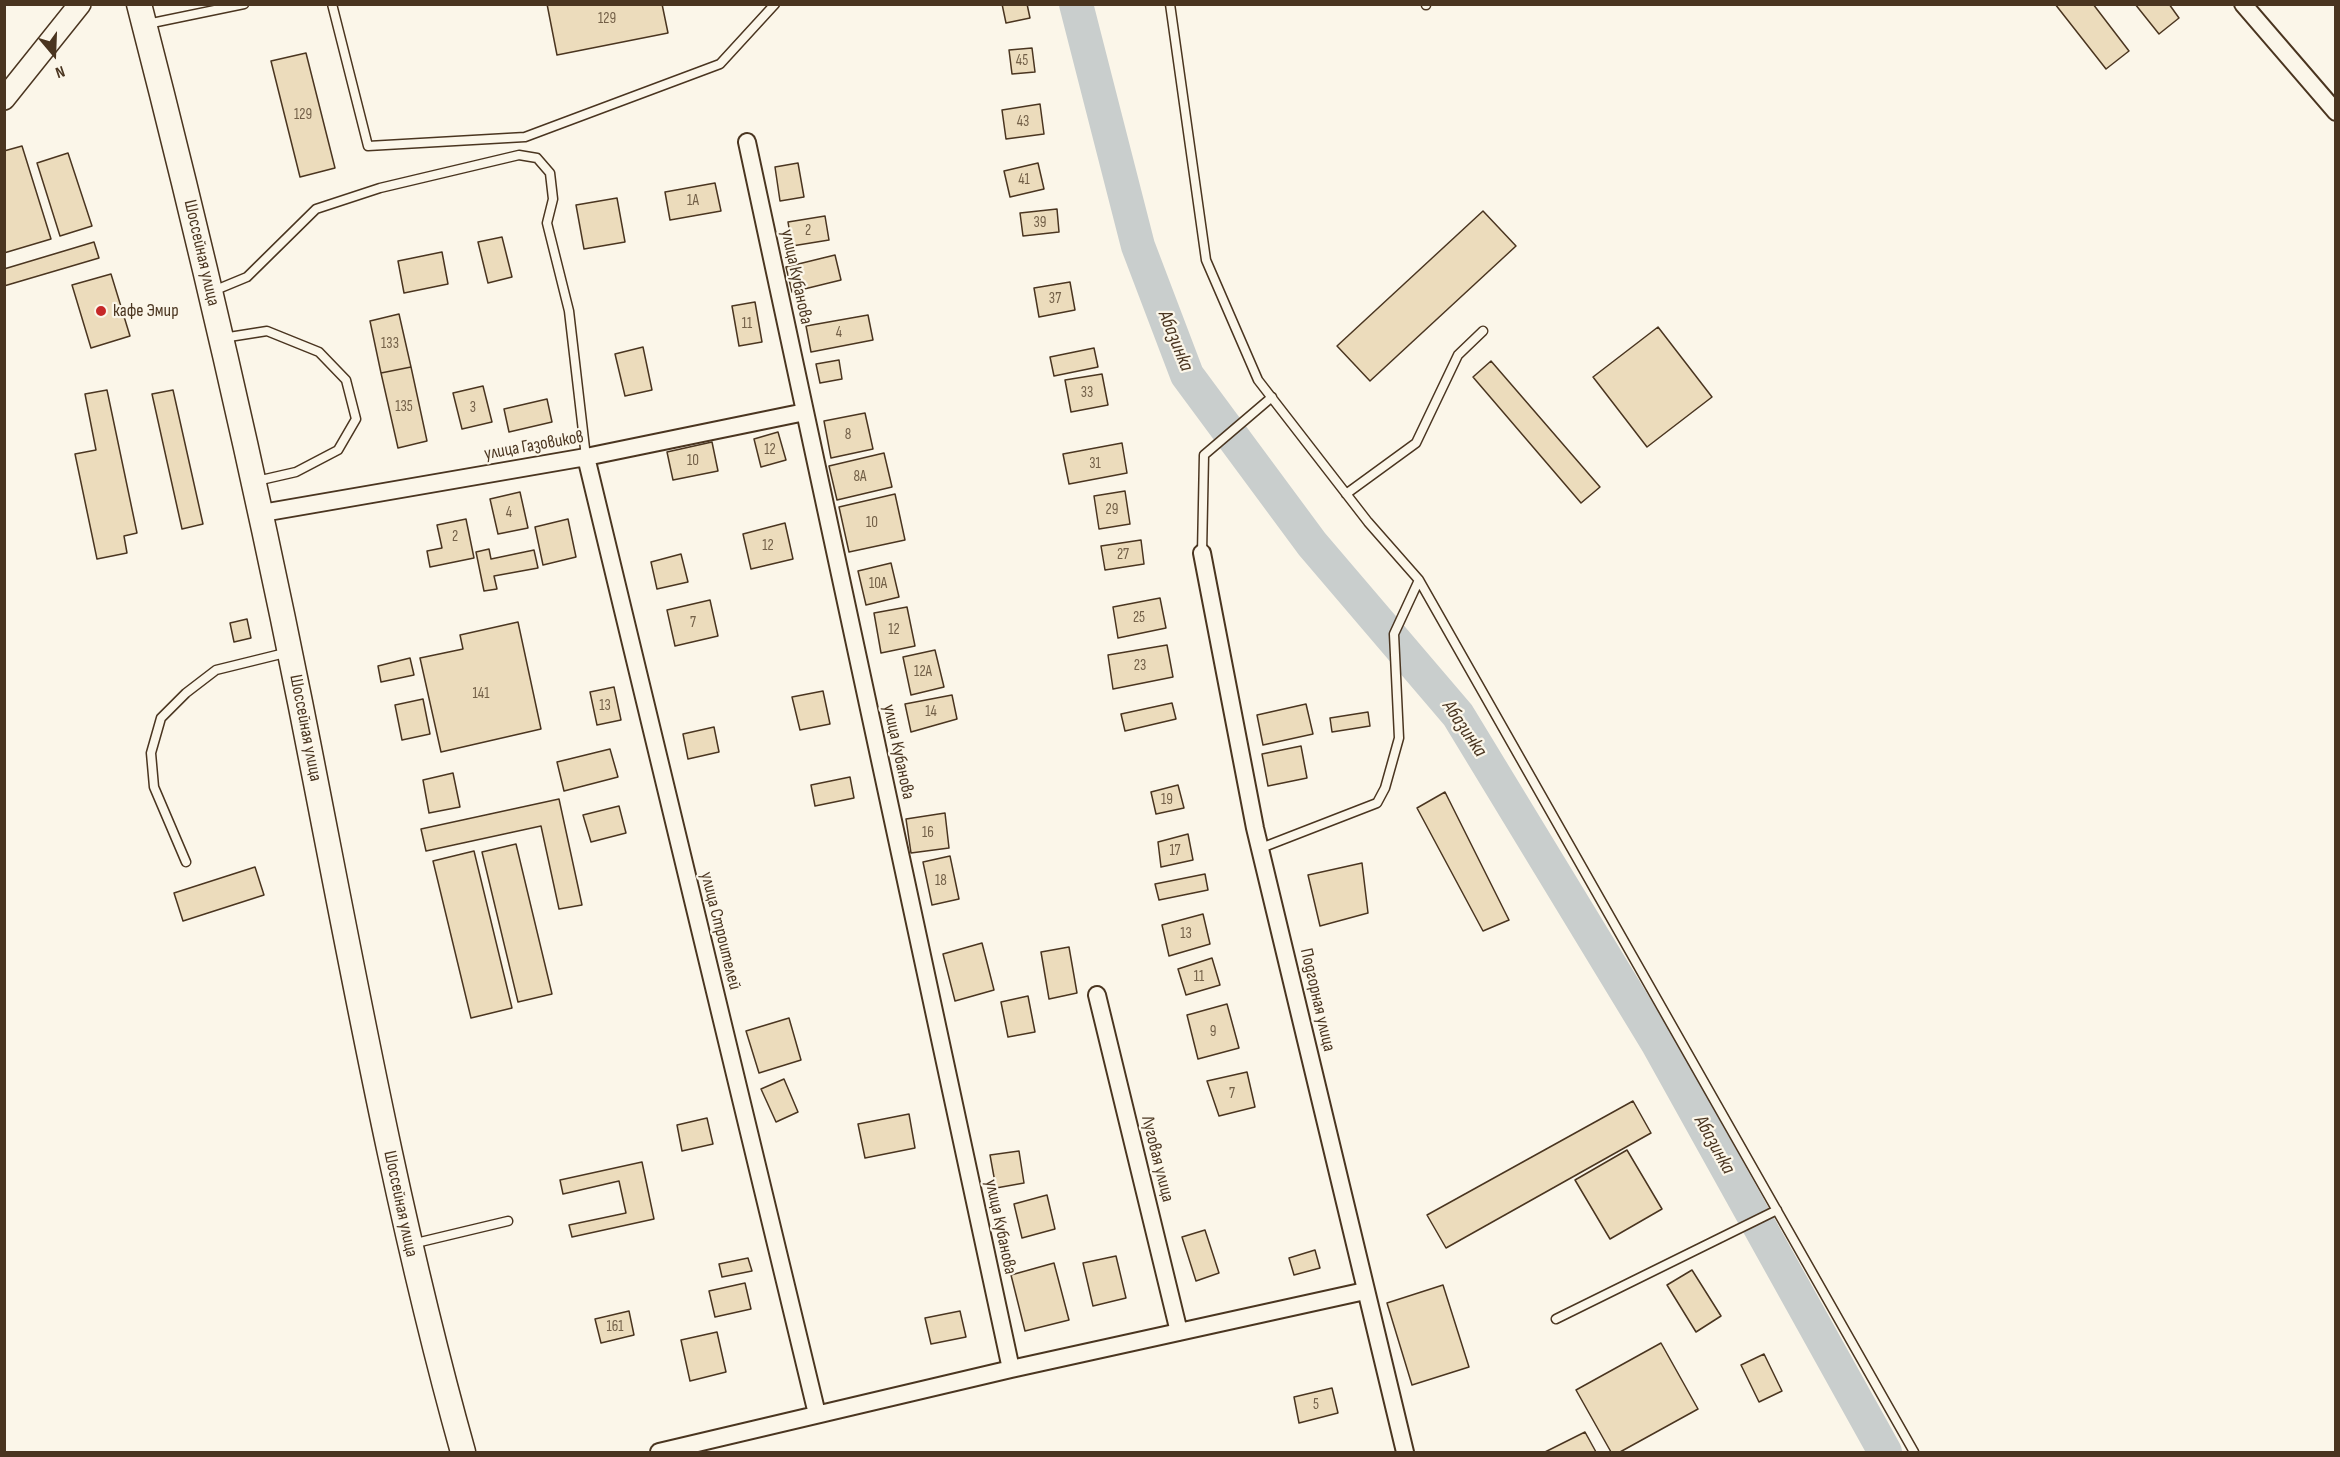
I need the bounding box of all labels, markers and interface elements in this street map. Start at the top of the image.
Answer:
house number: 129 [598,10,616,28]
north arrow [24,24,84,84]
house number: 45 [1016,52,1028,70]
text: N [53,61,67,82]
house number: 129 [294,106,312,124]
house number: 43 [1017,113,1029,131]
house number: 41 [1018,171,1030,189]
house number: 1А [687,192,699,210]
street label: Шоссейная улица [178,198,224,308]
house number: 39 [1034,214,1046,232]
house number: 2 [805,222,811,240]
street label: улица Кубанова [775,228,817,326]
house number: 37 [1049,290,1061,308]
place label: кафе Эмир [113,300,179,322]
marker: кафе Эмир [94,304,108,318]
water label: Абазинка [1152,307,1198,375]
house number: 11 [742,315,752,333]
house number: 4 [836,324,842,342]
house number: 133 [381,335,399,353]
house number: 33 [1081,384,1093,402]
house number: 135 [395,398,413,416]
house number: 3 [470,399,476,417]
house number: 8 [845,426,851,444]
street label: улица Газовиков [483,427,585,465]
house number: 12 [764,441,776,459]
house number: 10 [687,452,699,470]
house number: 31 [1089,455,1101,473]
house number: 8А [854,468,866,486]
house number: 29 [1106,501,1118,519]
house number: 4 [506,504,512,522]
house number: 10 [866,514,878,532]
house number: 2 [452,528,458,546]
house number: 12 [762,537,774,555]
house number: 27 [1117,546,1129,564]
house number: 10А [869,575,887,593]
house number: 25 [1133,609,1145,627]
house number: 7 [690,614,696,632]
house number: 12 [888,621,900,639]
house number: 23 [1134,657,1146,675]
house number: 12А [914,663,932,681]
street label: Шоссейная улица [284,673,326,783]
house number: 141 [473,685,489,703]
water label: Абазинка [1436,696,1492,762]
house number: 13 [599,697,611,715]
street label: улица Кубанова [877,703,919,801]
house number: 14 [925,703,937,721]
house number: 19 [1161,791,1173,809]
house number: 16 [922,824,934,842]
house number: 17 [1169,842,1181,860]
street label: улица Строителей [695,870,745,992]
house number: 18 [935,872,947,890]
house number: 13 [1180,925,1192,943]
street label: Подгорная улица [1295,946,1339,1054]
house number: 11 [1194,968,1204,986]
house number: 9 [1210,1023,1216,1041]
house number: 7 [1229,1085,1235,1103]
water label: Абазинка [1688,1112,1740,1178]
street label: Луговая улица [1136,1114,1178,1204]
street label: Шоссейная улица [378,1149,422,1259]
street label: улица Кубанова [979,1178,1021,1276]
house number: 161 [606,1318,624,1336]
house number: 5 [1313,1396,1319,1414]

